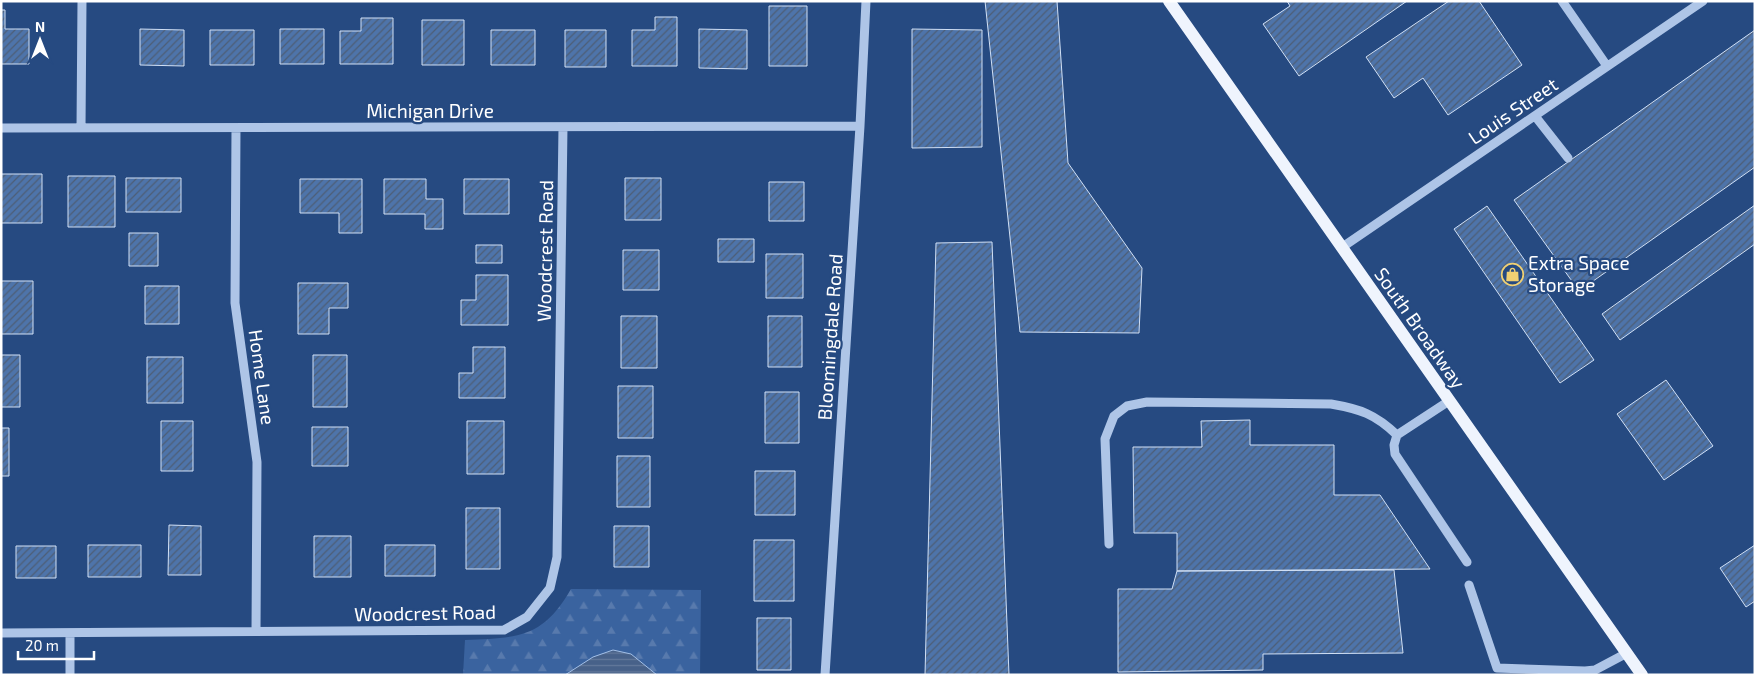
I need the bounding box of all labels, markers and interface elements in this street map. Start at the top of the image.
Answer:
north arrow [15,15,65,65]
text: N [35,18,45,35]
street label: Louis Street [1464,72,1562,149]
street label: Michigan Drive [366,99,494,122]
street label: Woodcrest Road [532,180,557,322]
place label: Extra Space Storage [1528,251,1630,296]
street label: Bloomingdale Road [812,253,847,421]
shop icon: Extra Space Storage [1500,262,1524,286]
street label: South Broadway [1370,263,1471,393]
street label: Home Lane [244,328,281,426]
street label: Woodcrest Road [354,600,496,625]
scale bar [18,628,94,660]
text: 20 m [25,636,59,654]

